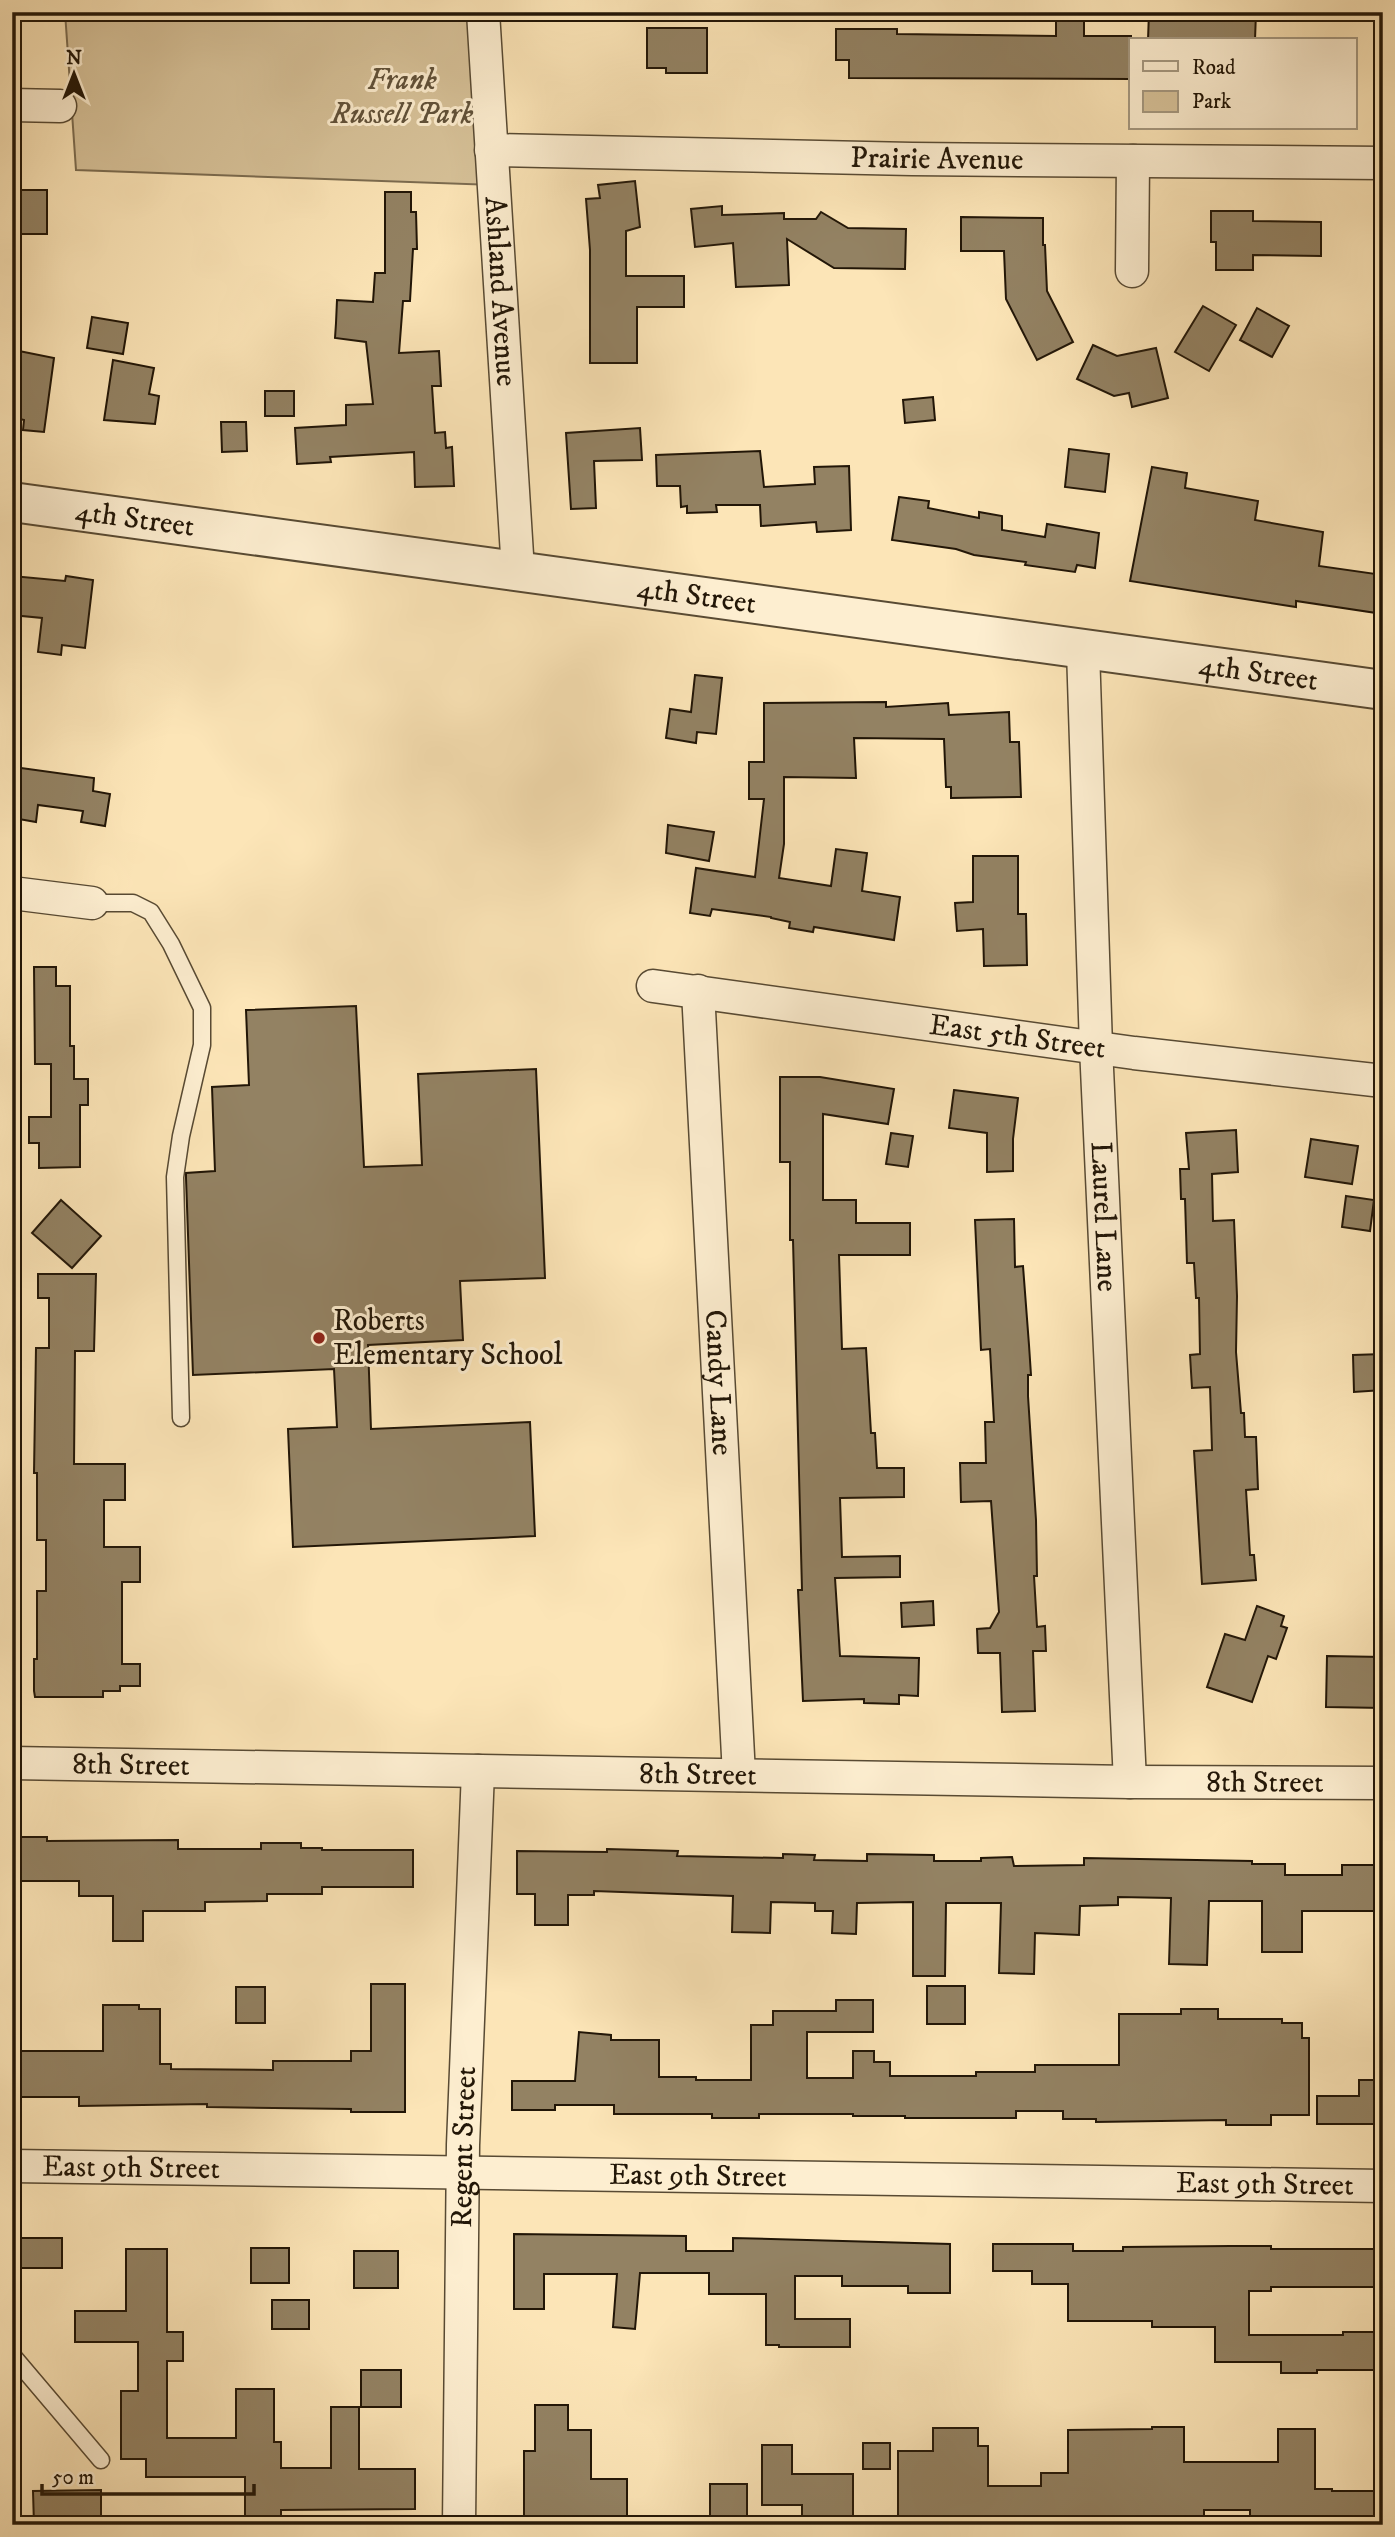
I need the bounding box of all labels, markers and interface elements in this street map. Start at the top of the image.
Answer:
north arrow [38,38,108,108]
legend [1129,38,1356,130]
text: N [66,47,82,70]
text: Road [1192,55,1236,81]
park label: Frank Russell Park [330,62,474,133]
text: Park [1192,89,1232,115]
street label: Prairie Avenue [850,139,1024,178]
street label: Ashland Avenue [476,195,525,388]
street label: 4th Street [73,492,197,545]
street label: 4th Street [635,569,759,622]
street label: 4th Street [1196,646,1320,699]
street label: East 5th Street [927,1006,1108,1067]
street label: Laurel Lane [1082,1141,1126,1293]
place label: Roberts Elementary School [333,1303,562,1374]
street label: Candy Lane [696,1309,741,1456]
marker: Roberts Elementary School [311,1330,327,1346]
street label: 8th Street [72,1746,190,1785]
street label: 8th Street [639,1755,757,1794]
street label: 8th Street [1206,1764,1324,1801]
street label: Regent Street [444,2065,485,2228]
street label: East 9th Street [42,2148,220,2188]
street label: East 9th Street [609,2156,787,2196]
street label: East 9th Street [1176,2164,1354,2204]
scale bar [42,2453,254,2497]
text: 50 m [52,2465,94,2491]

